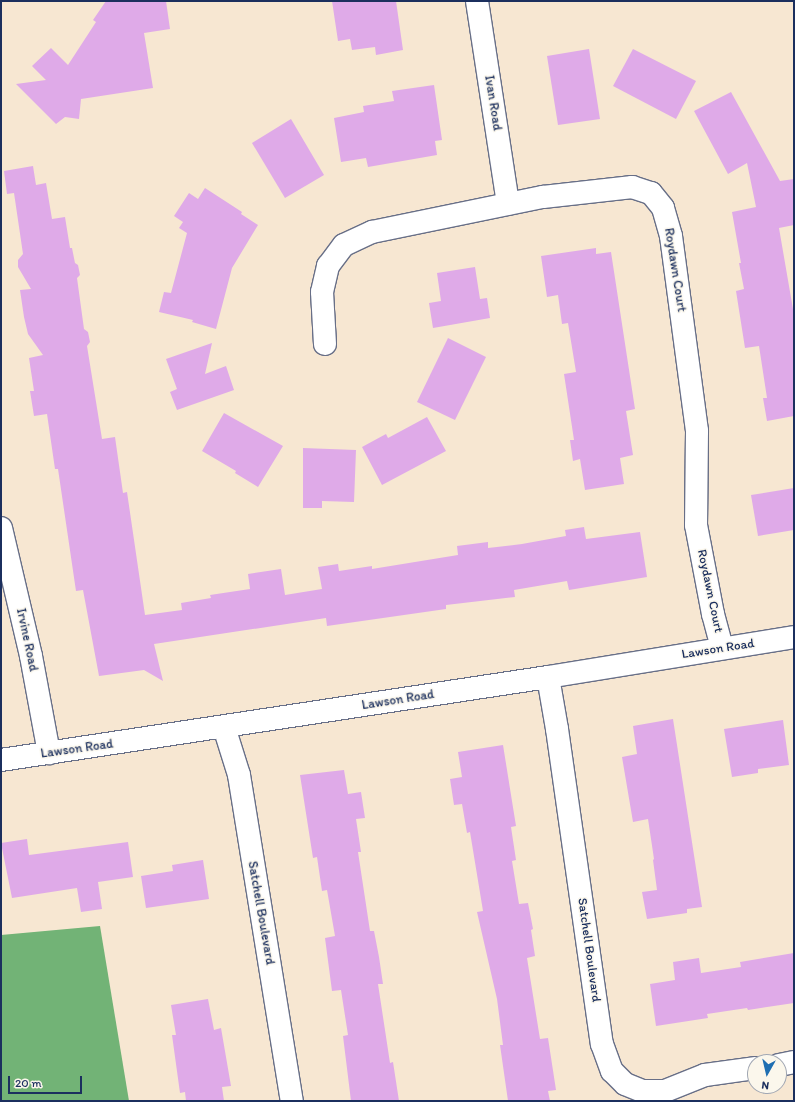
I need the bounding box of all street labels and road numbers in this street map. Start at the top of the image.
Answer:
street label: Ivan Road [481,74,505,132]
street label: Roydawn Court [661,227,689,313]
street label: Roydawn Court [694,548,726,634]
street label: Irvine Road [13,607,41,673]
street label: Lawson Road [681,636,755,662]
street label: Lawson Road [361,687,435,713]
street label: Lawson Road [40,736,114,762]
street label: Satchell Boulevard [244,860,278,966]
street label: Satchell Boulevard [574,897,604,1003]

